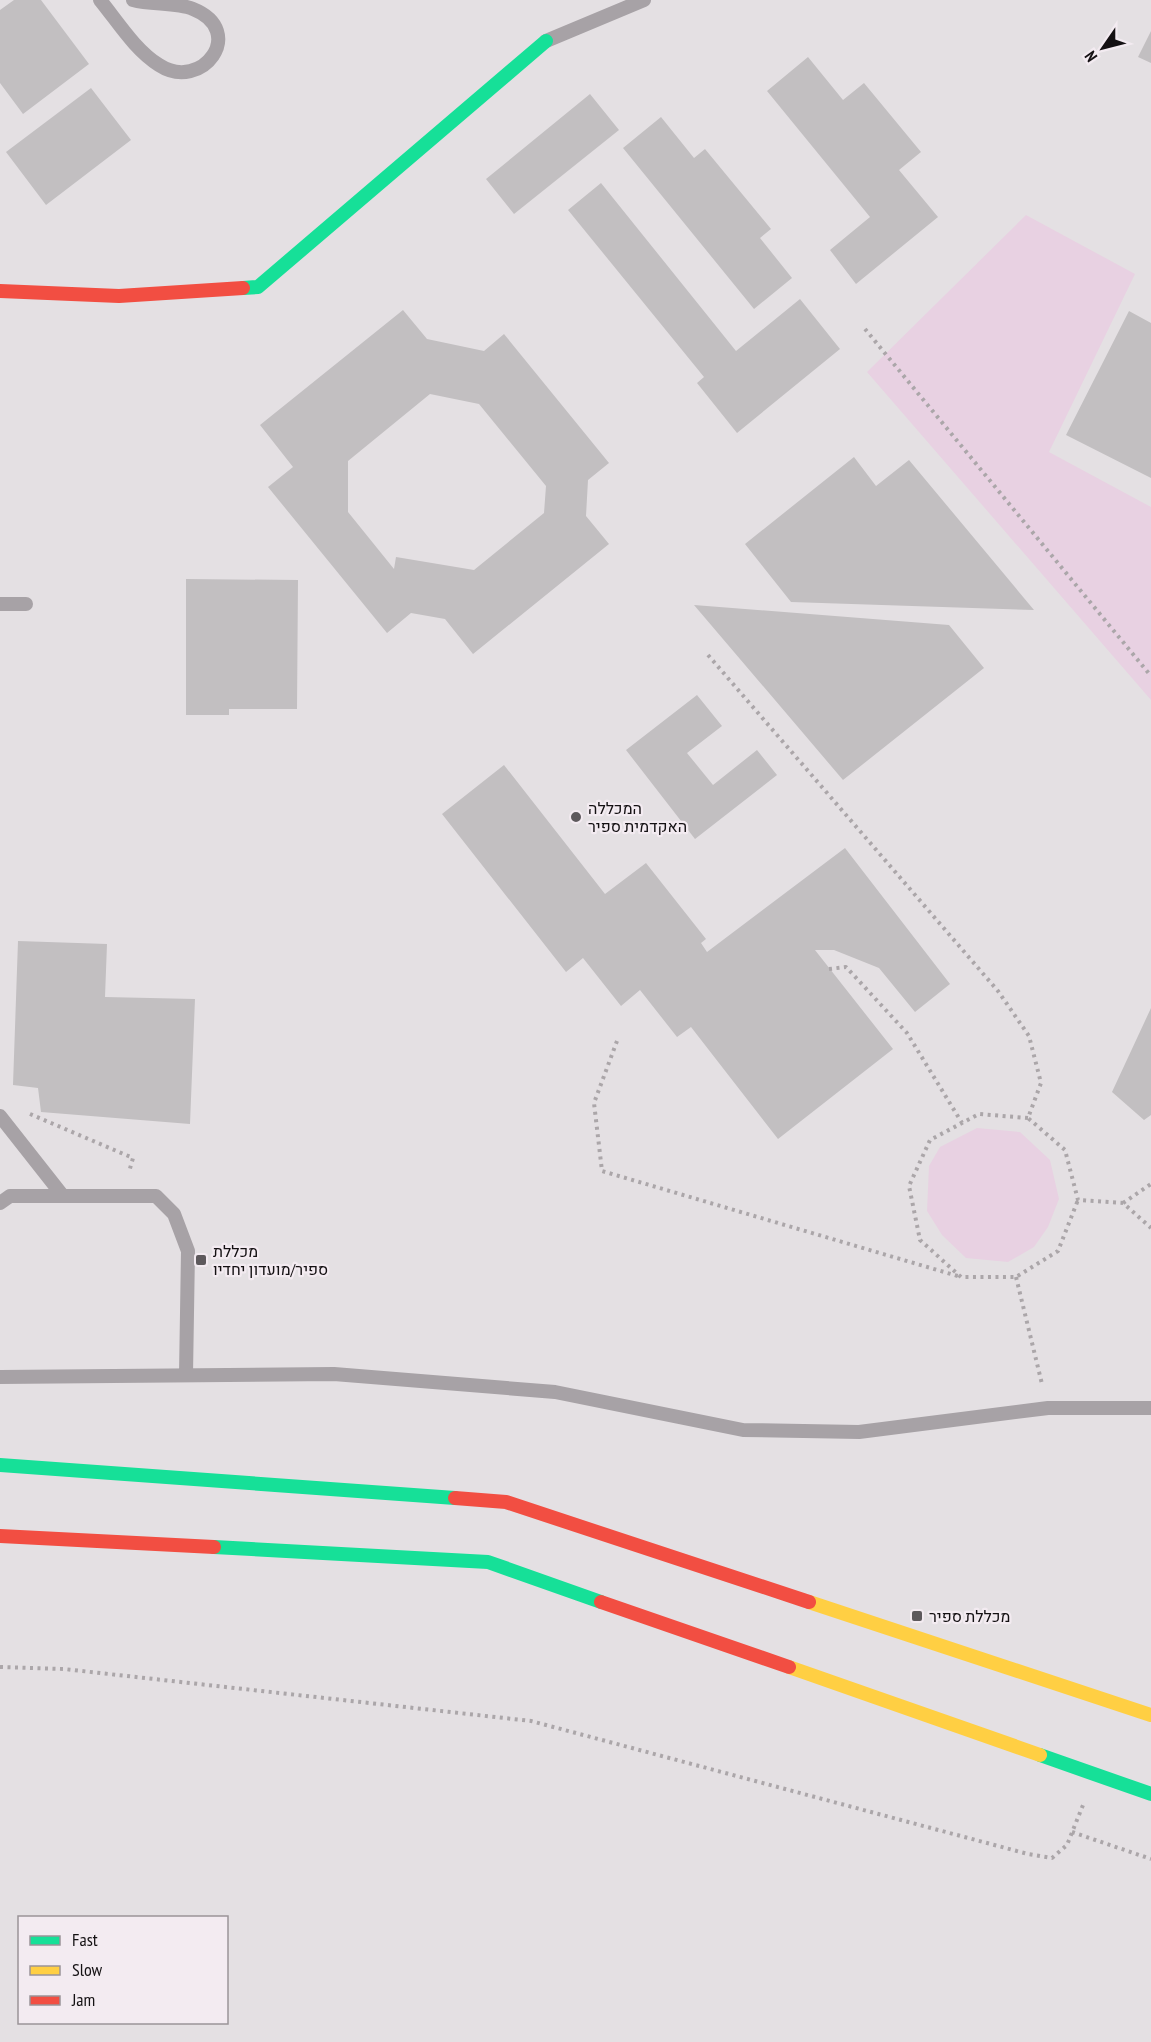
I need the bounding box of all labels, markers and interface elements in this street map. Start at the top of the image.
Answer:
north arrow [1073,18,1133,78]
text: N [1080,47,1101,66]
place label: המכללה האקדמית ספיר [588,798,687,836]
marker: המכללה האקדמית ספיר [569,810,583,824]
place label: מכללת ספיר/מועדון יחדיו [213,1241,328,1279]
marker: מכללת ספיר/מועדון יחדיו [194,1253,208,1267]
place label: מכללת ספיר [929,1606,1010,1626]
marker: מכללת ספיר [910,1609,924,1623]
legend [18,1916,228,2024]
text: Fast [72,1928,98,1951]
text: Slow [72,1958,103,1981]
text: Jam [71,1988,95,2011]

